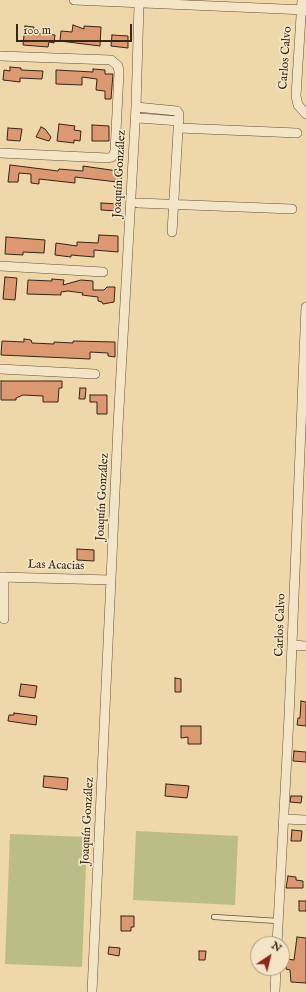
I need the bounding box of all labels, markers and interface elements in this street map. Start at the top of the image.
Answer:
scale bar [18,16,134,42]
text: 100 m [23,23,51,38]
street label: Carlos Calvo [277,26,295,90]
street label: Joaquín González [111,130,129,218]
street label: Joaquín González [94,453,112,541]
street label: Las Acacias [27,558,85,574]
street label: Carlos Calvo [273,593,289,657]
street label: Joaquín González [79,777,97,865]
north arrow [250,936,290,976]
text: N [268,939,284,955]

